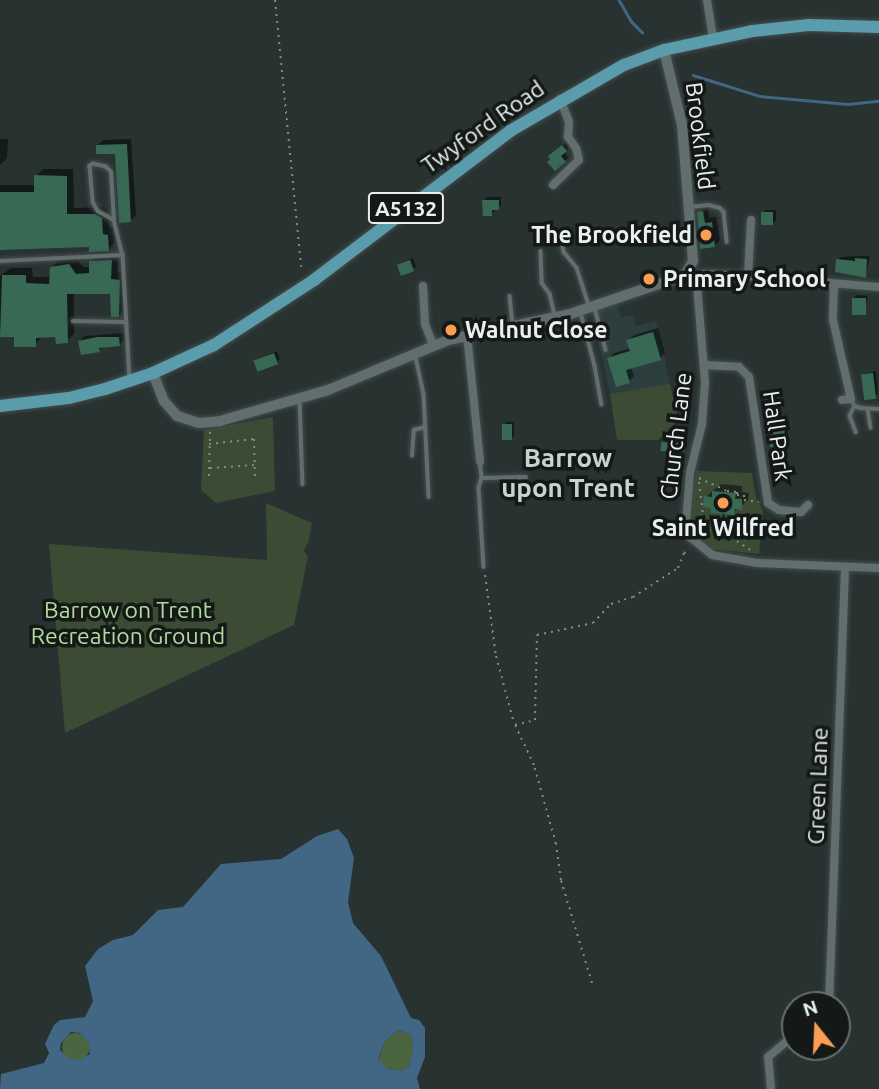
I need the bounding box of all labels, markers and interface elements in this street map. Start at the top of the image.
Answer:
street label: Twyford Road [416,75,550,179]
street label: Brookfield [680,81,720,191]
road number: A5132 [368,190,444,226]
place label: The Brookfield [531,221,692,249]
marker: The Brookfield [698,227,714,243]
place label: Primary School [663,265,826,293]
marker: Primary School [641,271,657,287]
place label: Walnut Close [465,316,607,344]
marker: Walnut Close [443,322,459,338]
street label: Church Lane [655,371,697,501]
street label: Hall Park [757,389,797,483]
district label: Barrow upon Trent [501,442,635,504]
marker: Saint Wilfred [715,495,731,511]
place label: Saint Wilfred [652,514,794,542]
park label: Barrow on Trent Recreation Ground [31,596,225,650]
street label: Green Lane [802,727,834,845]
north arrow [781,991,851,1061]
text: N [800,995,820,1021]

